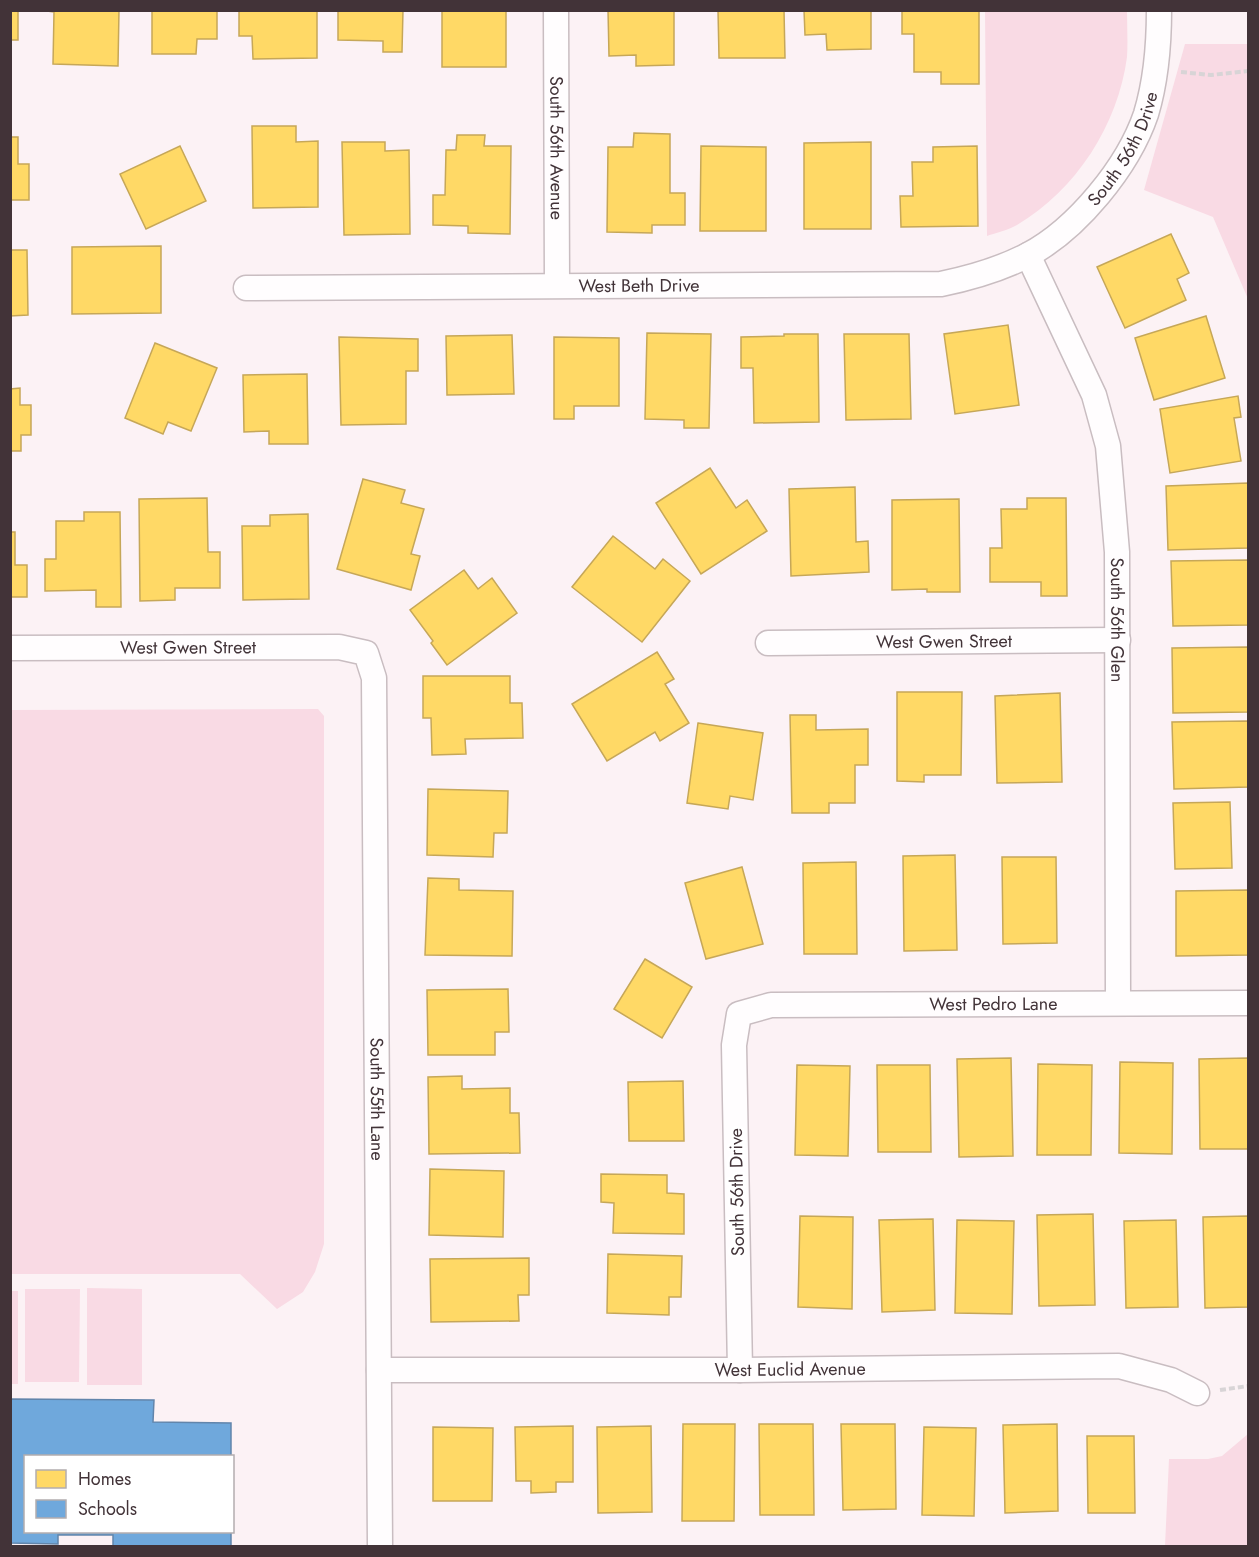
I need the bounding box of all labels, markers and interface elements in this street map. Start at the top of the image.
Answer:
street label: South 56th Avenue [543,76,570,220]
street label: South 56th Drive [1081,89,1164,212]
street label: West Beth Drive [578,272,700,299]
street label: South 56th Glen [1104,557,1130,682]
street label: West Gwen Street [876,628,1013,655]
street label: West Gwen Street [120,634,257,661]
street label: West Pedro Lane [929,991,1057,1017]
street label: South 55th Lane [363,1037,390,1161]
street label: South 56th Drive [723,1128,751,1256]
street label: West Euclid Avenue [714,1356,866,1383]
legend [24,1455,234,1533]
text: Homes [78,1466,131,1492]
text: Schools [78,1496,137,1522]

